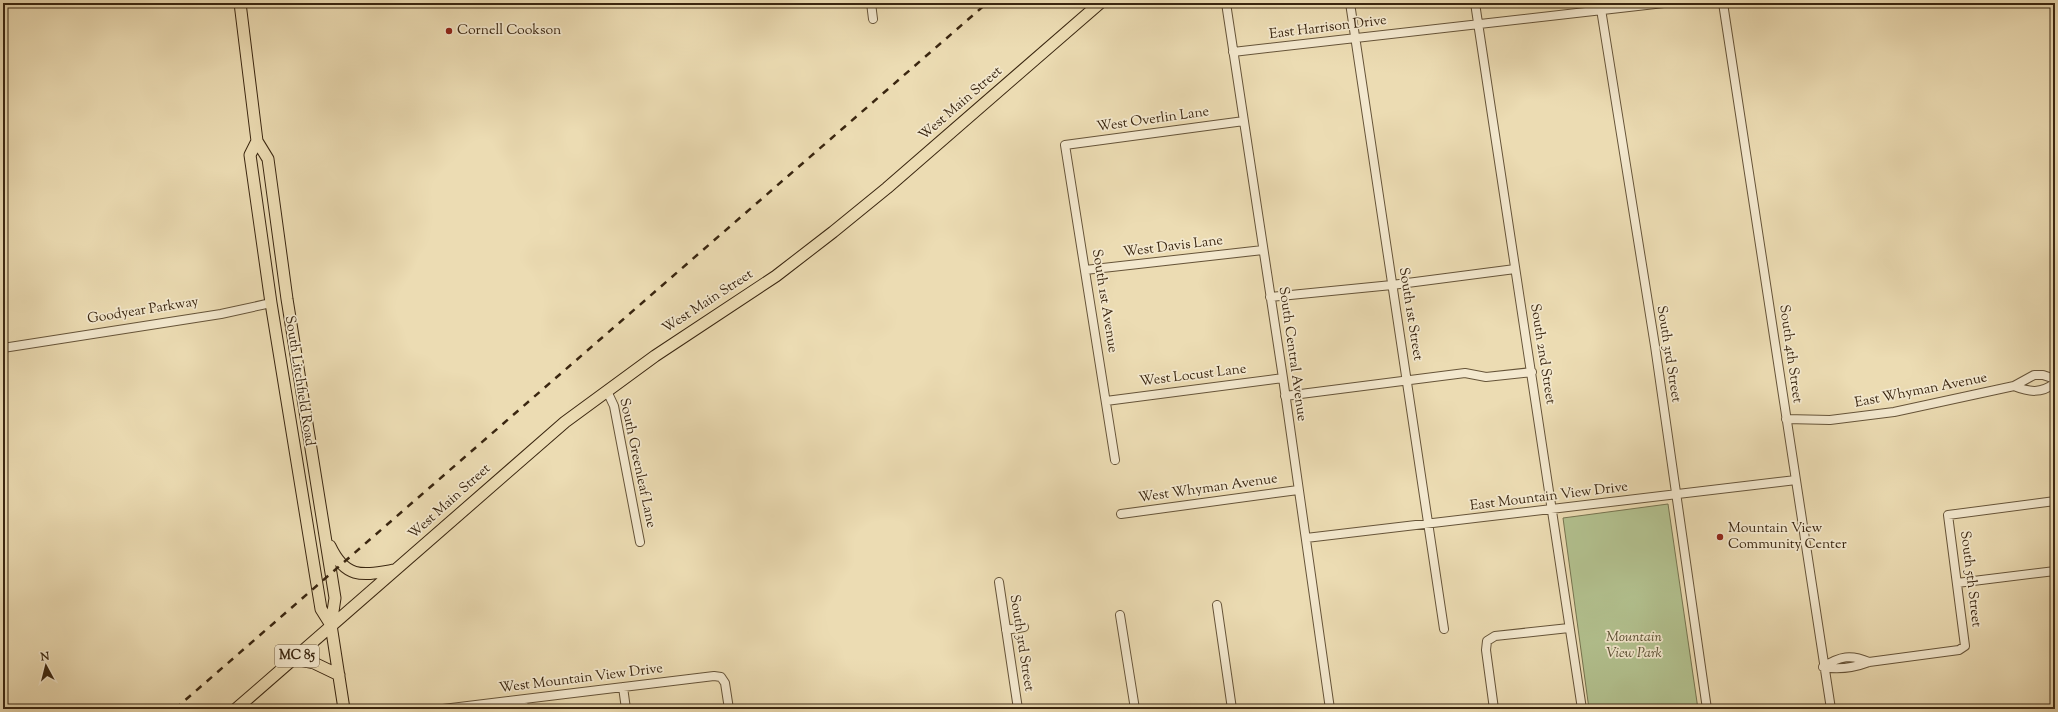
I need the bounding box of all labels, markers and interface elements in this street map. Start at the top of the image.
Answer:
street label: East Harrison Drive [1268,11,1388,45]
place label: Cornell Cookson [457,21,561,41]
marker: Cornell Cookson [444,26,454,36]
street label: West Main Street [915,62,1007,146]
street label: West Overlin Lane [1096,102,1210,138]
street label: West Davis Lane [1122,231,1224,263]
street label: South 1st Avenue [1086,248,1122,354]
street label: West Main Street [659,265,758,339]
street label: South 1st Street [1393,266,1427,362]
street label: South Central Avenue [1273,285,1311,423]
street label: Goodyear Parkway [86,292,200,330]
street label: South 2nd Street [1524,302,1560,406]
street label: South 3rd Street [1650,304,1686,404]
street label: South 4th Street [1773,304,1807,405]
street label: South Litchfield Road [279,314,319,448]
street label: West Locust Lane [1139,360,1247,392]
street label: East Whyman Avenue [1853,368,1989,414]
street label: South Greenleaf Lane [613,396,661,530]
street label: West Main Street [404,459,496,544]
street label: West Whyman Avenue [1137,469,1279,509]
street label: East Mountain View Drive [1469,477,1629,517]
place label: Mountain View Community Center [1728,519,1847,555]
street label: South 5th Street [1954,530,1986,629]
marker: Mountain View Community Center [1715,532,1725,542]
street label: South 3rd Street [1003,593,1039,693]
park label: Mountain View Park [1606,628,1663,664]
road number: MC 85 [275,645,319,667]
north arrow [26,646,66,686]
text: N [39,649,50,666]
street label: West Mountain View Drive [498,659,664,699]

